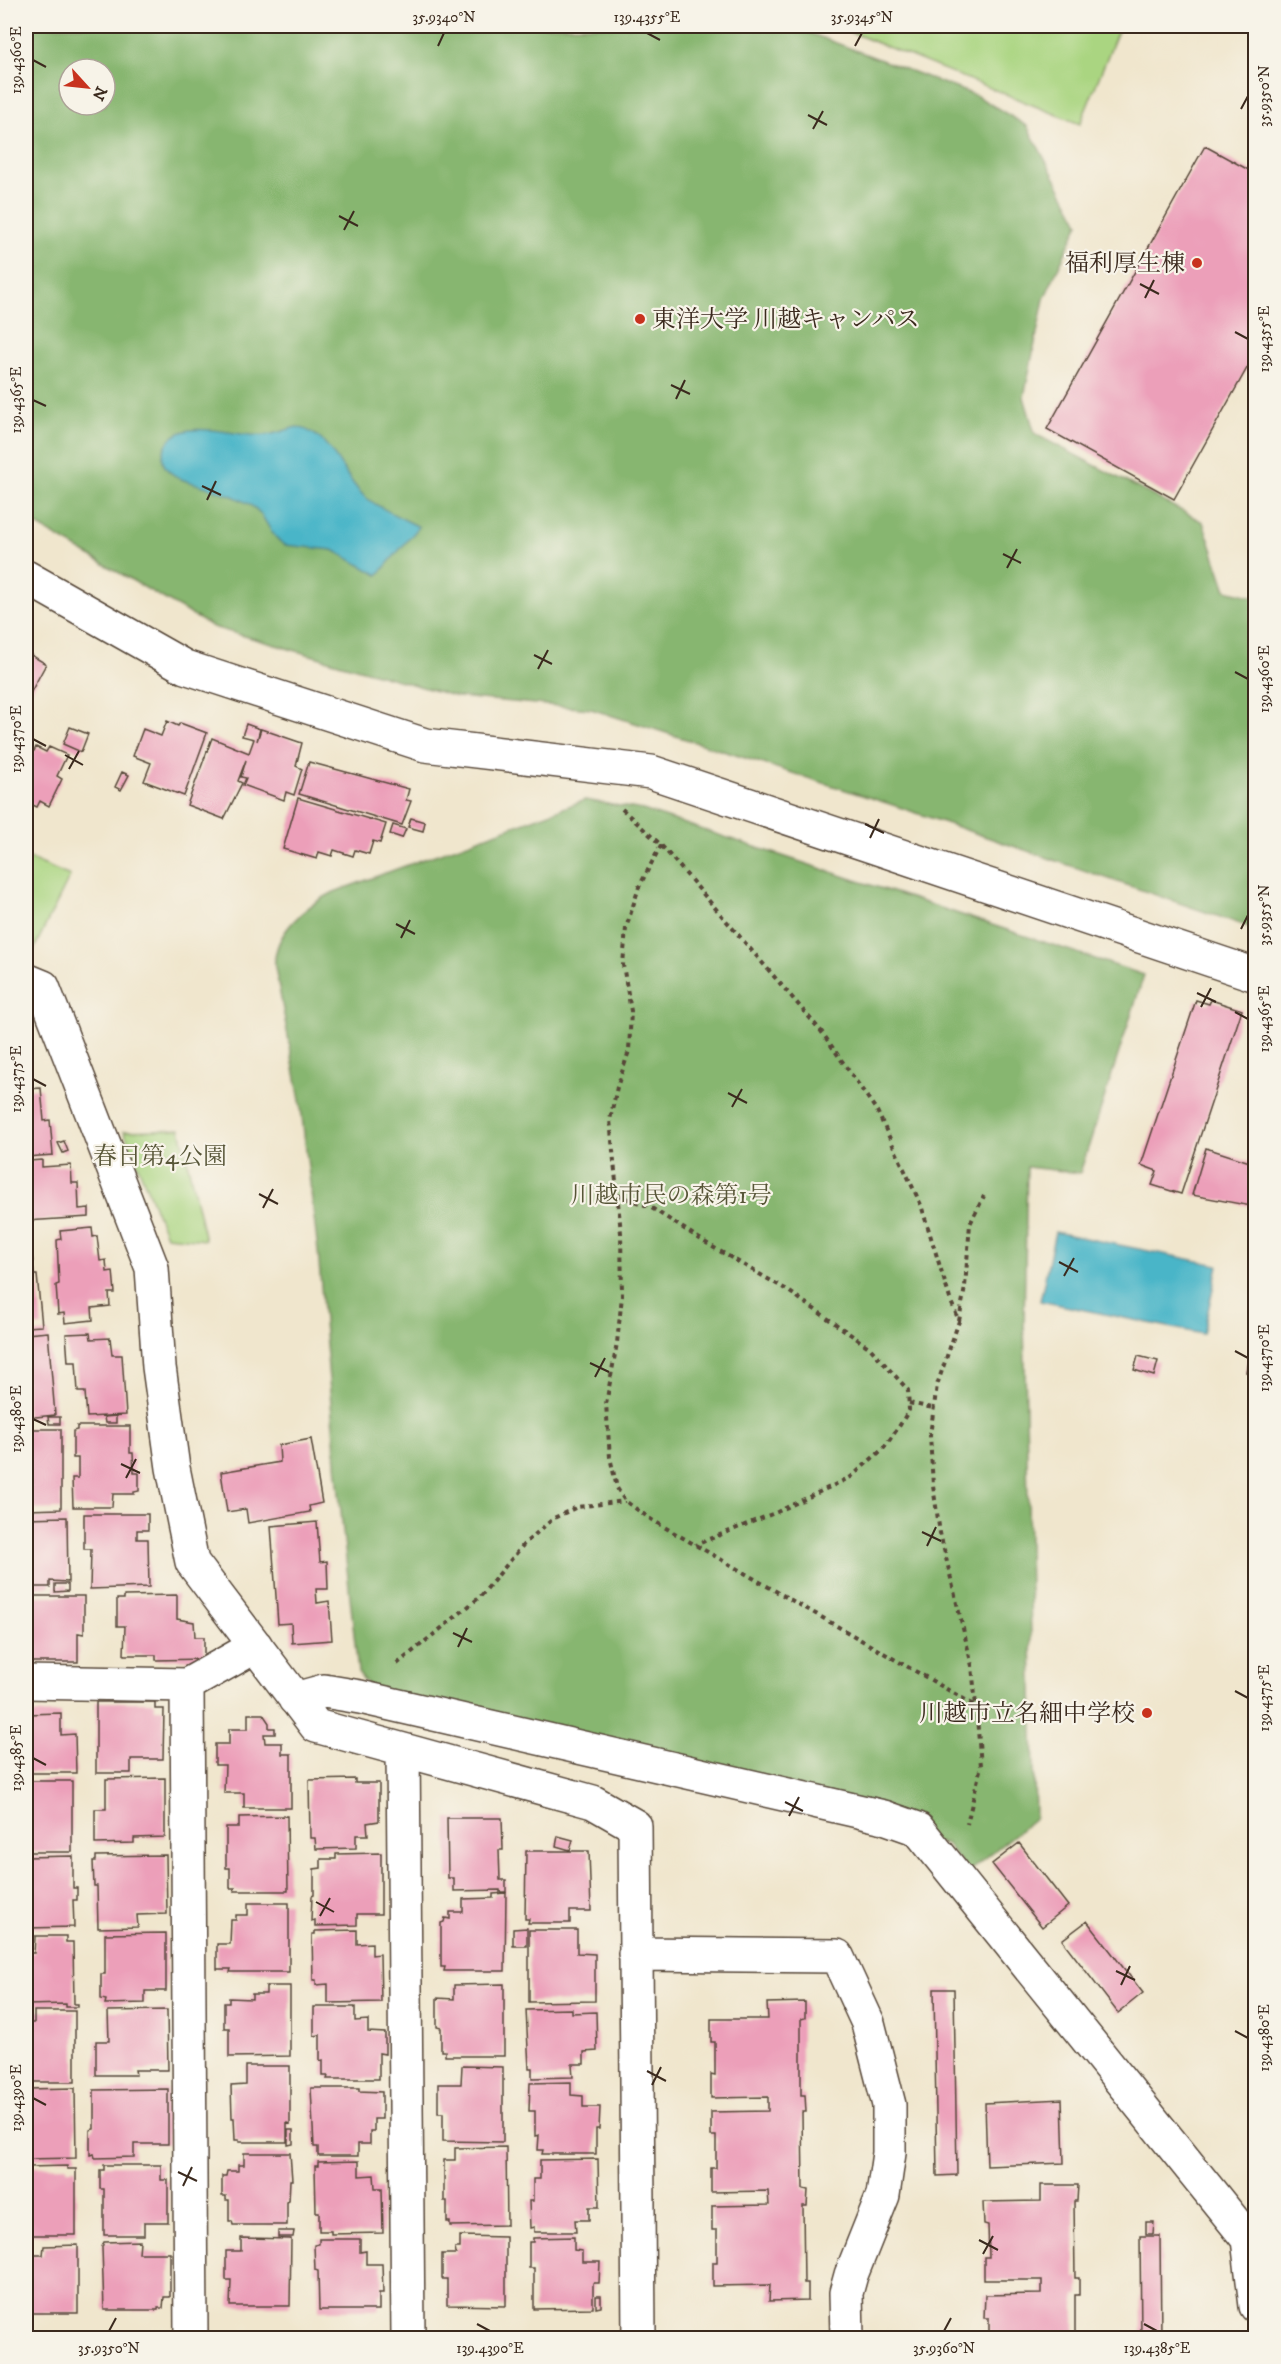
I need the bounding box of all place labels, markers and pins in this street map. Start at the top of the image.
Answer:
place label: 福利厚生棟 [1065,249,1185,279]
marker: 福利厚生棟 [1190,256,1204,270]
place label: 東洋大学 川越キャンパス [652,305,919,335]
marker: 東洋大学 川越キャンパス [633,312,647,326]
place label: 川越市立名細中学校 [919,1699,1135,1729]
marker: 川越市立名細中学校 [1140,1706,1154,1720]

